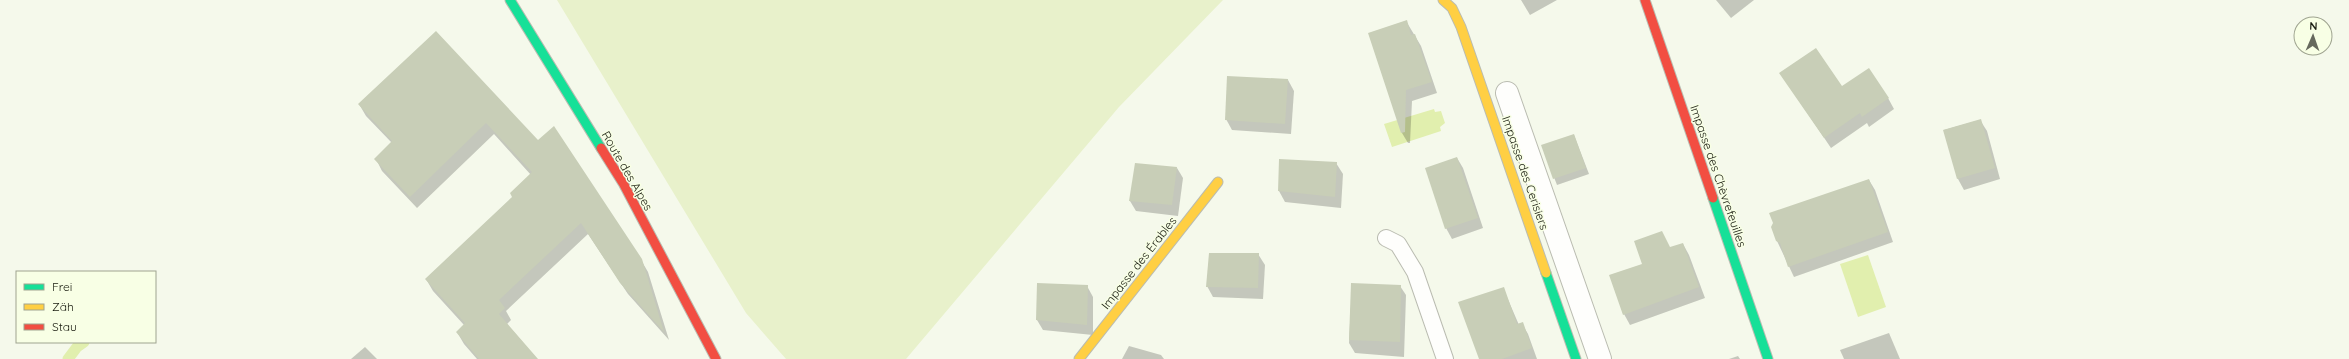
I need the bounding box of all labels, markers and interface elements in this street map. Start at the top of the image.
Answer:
north arrow [2293,16,2333,56]
text: N [2309,19,2318,33]
street label: Impasse des Chèvrefeuilles [1687,103,1750,249]
street label: Impasse des Cerisiers [1499,114,1552,232]
street label: Route des Alpes [599,128,656,213]
street label: Impasse des Érables [1098,213,1180,312]
legend [16,271,156,343]
text: Frei [52,279,72,294]
text: Zäh [52,299,74,314]
text: Stau [52,319,77,334]

